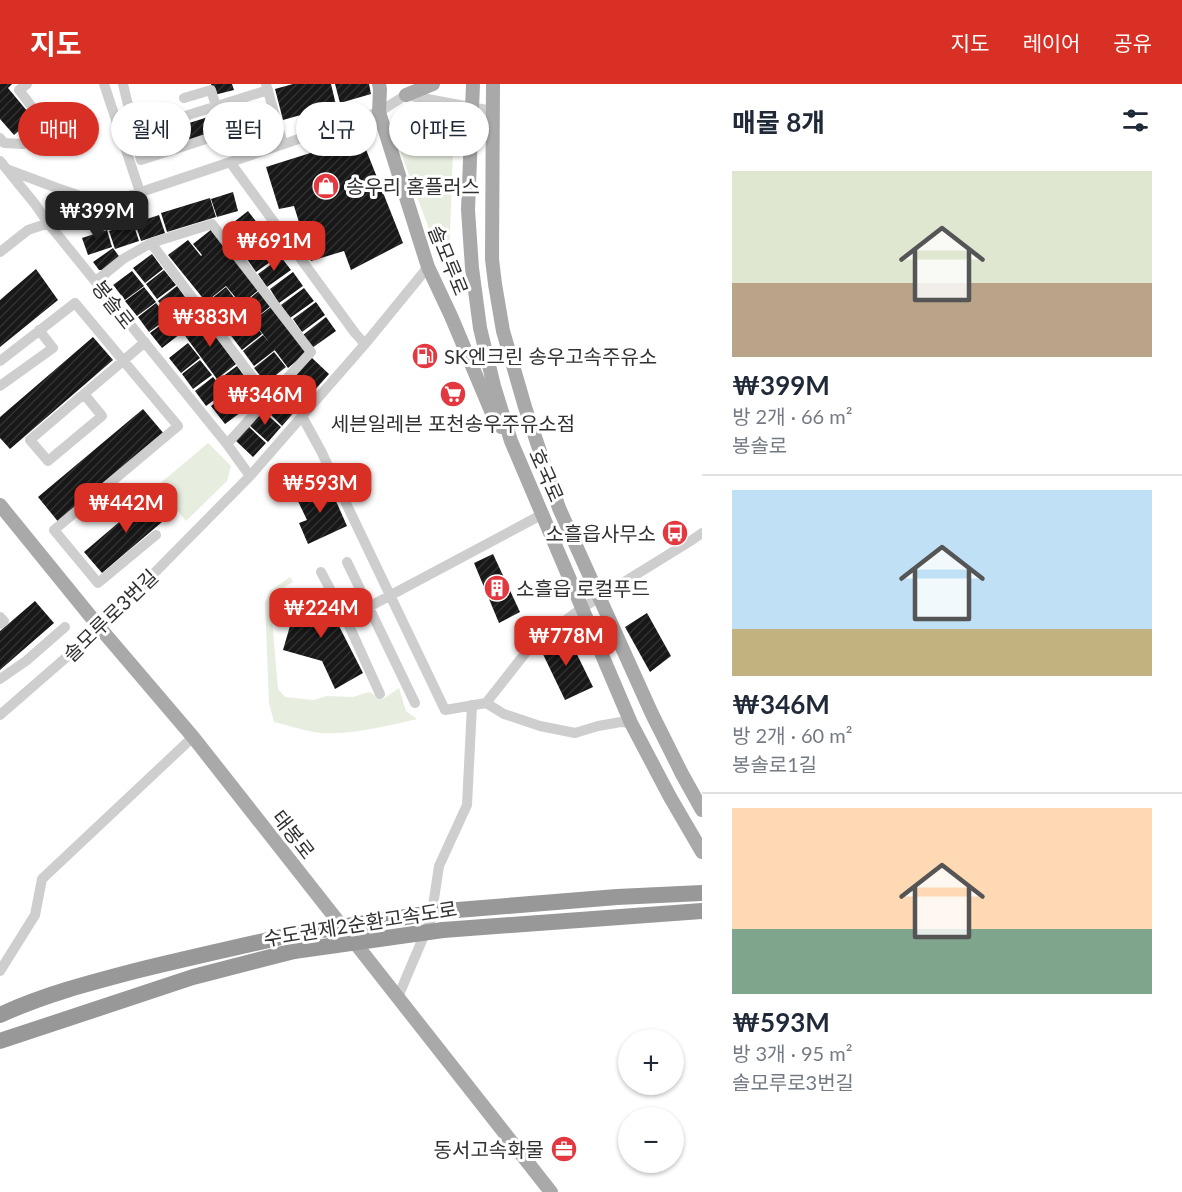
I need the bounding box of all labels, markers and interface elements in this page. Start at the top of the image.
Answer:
text: 지도 [30,26,82,60]
text: 지도 [951,30,989,55]
text: 레이어 [1022,30,1080,55]
text: 공유 [1113,30,1152,55]
chip: 매매 [18,102,99,156]
chip: 월세 [111,102,191,156]
chip: 필터 [203,102,284,156]
chip: 신규 [296,102,377,156]
chip: 아파트 [389,102,489,156]
icon: filters [1119,104,1152,137]
text: 매물 8개 [732,106,825,138]
shop icon: 송우리 홈플러스 [311,171,341,201]
place label: 송우리 홈플러스 [346,174,480,198]
pin: ₩399M [55,191,139,242]
text: ₩399M [59,198,135,222]
icon: home [888,210,996,318]
pin: ₩691M [232,221,316,272]
street label: 솔모루로 [424,221,474,299]
text: ₩691M [236,228,312,252]
street label: 봉솔로 [88,275,140,333]
pin: ₩383M [168,297,252,348]
text: ₩383M [172,304,248,328]
fuel station icon: SK엔크린 송우고속주유소 [410,341,440,371]
place label: SK엔크린 송우고속주유소 [444,344,657,368]
text: ₩399M [732,369,830,401]
pin: ₩346M [223,375,307,426]
supermarket icon: 세븐일레븐 포천송우주유소점 [438,379,468,409]
text: ₩346M [227,382,303,406]
text: 방 2개 · 66 m² [732,404,852,428]
place label: 세븐일레븐 포천송우주유소점 [331,411,575,435]
text: 봉솔로 [732,433,787,457]
street label: 호국로 [525,445,569,505]
pin: ₩593M [278,463,362,514]
text: ₩593M [282,470,358,494]
pin: ₩442M [84,483,168,534]
text: ₩442M [88,490,164,514]
bus stop icon: 소흘읍사무소 [660,518,690,548]
place label: 소흘읍사무소 [546,521,656,545]
icon: home [888,529,996,637]
street label: 솔모루로3번길 [58,564,162,666]
building icon: 소흘읍 로컬푸드 [482,573,512,603]
place label: 소흘읍 로컬푸드 [516,576,650,600]
pin: ₩224M [279,588,363,639]
text: ₩224M [283,595,359,619]
pin: ₩778M [524,616,608,667]
text: ₩778M [528,623,604,647]
text: ₩346M [732,688,830,720]
text: 방 2개 · 60 m² [732,723,852,747]
text: 봉솔로1길 [732,752,817,776]
street label: 태봉로 [268,805,320,863]
icon: home [888,847,996,955]
street label: 수도권제2순환고속도로 [262,896,458,950]
text: ₩593M [732,1006,830,1038]
map controls [618,1029,684,1173]
button: + [618,1029,684,1095]
text: 방 3개 · 95 m² [732,1041,852,1065]
text: 솔모루로3번길 [732,1070,854,1094]
button: − [618,1107,684,1173]
office icon: 동서고속화물 [549,1134,579,1164]
place label: 동서고속화물 [434,1137,544,1161]

